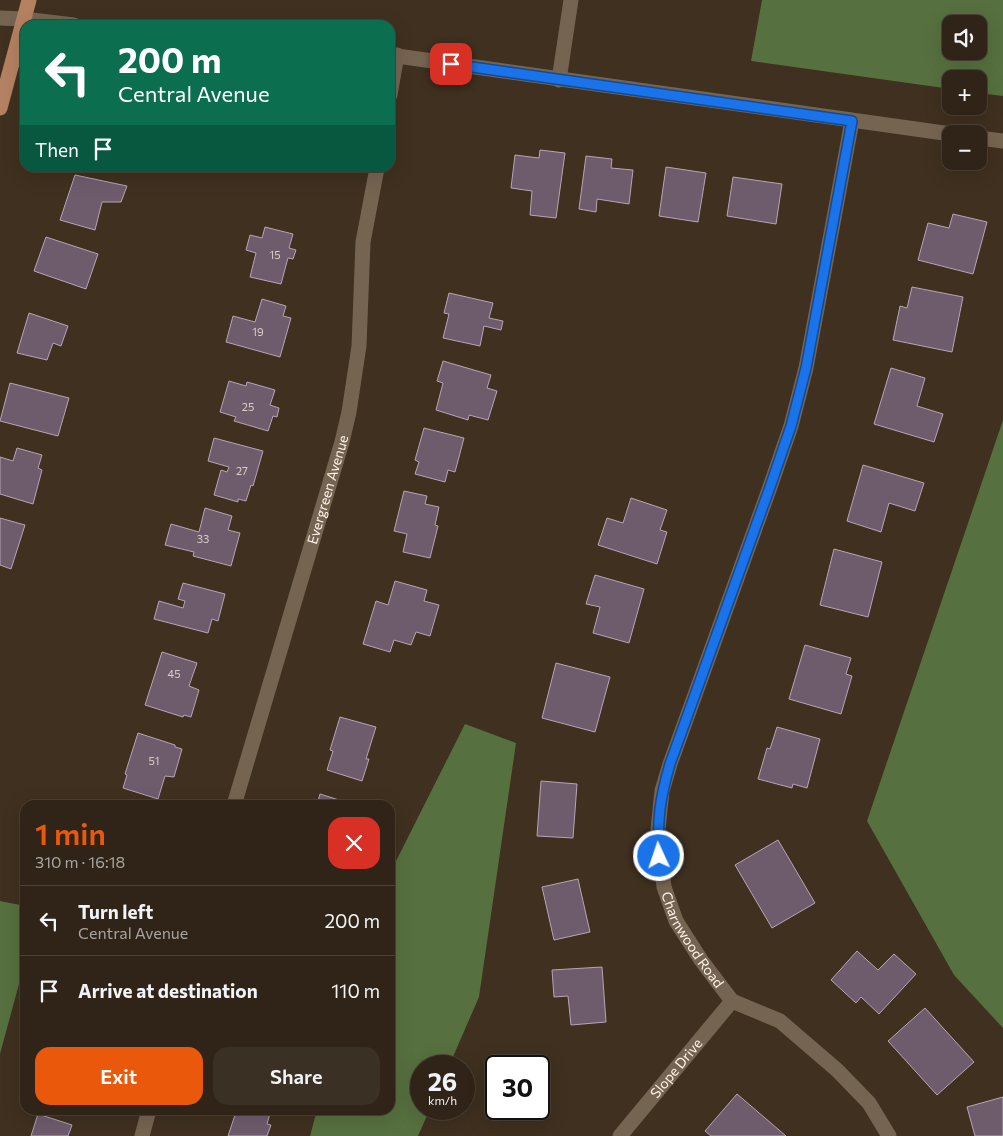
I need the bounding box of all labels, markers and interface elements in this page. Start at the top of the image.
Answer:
map controls [942,15,987,170]
button: sound [942,15,987,60]
text: 200 m [118,37,221,80]
icon: left [35,40,100,105]
pin [430,43,472,85]
icon: arrive [437,50,465,78]
button: + [942,70,987,115]
text: Central Avenue [118,80,270,107]
button: − [942,125,987,170]
icon: arrive [89,135,117,163]
text: Then [35,138,79,161]
house number: 15 [269,248,281,261]
house number: 19 [252,325,264,338]
house number: 25 [242,400,254,413]
street label: Evergreen Avenue [303,433,351,546]
house number: 27 [236,464,248,477]
house number: 33 [197,532,209,545]
house number: 45 [168,667,180,680]
house number: 51 [148,754,160,767]
text: 1 min [35,814,106,851]
button: close [328,817,380,869]
position arrow [632,829,684,881]
text: 310 m · 16:18 [35,852,125,871]
street label: Charnwood Road [658,889,728,991]
text: Turn left [78,900,153,923]
icon: left [35,907,63,935]
text: 200 m [325,909,380,932]
text: Central Avenue [78,923,188,942]
icon: arrive [35,977,63,1005]
text: Arrive at destination [78,979,258,1002]
text: 110 m [331,979,380,1002]
street label: Slope Drive [646,1035,705,1101]
button: Exit [35,1047,203,1105]
button: Share [213,1047,380,1105]
speed limit sign: 30 [485,1055,550,1120]
text: 26 [428,1066,457,1096]
text: km/h [428,1093,457,1107]

